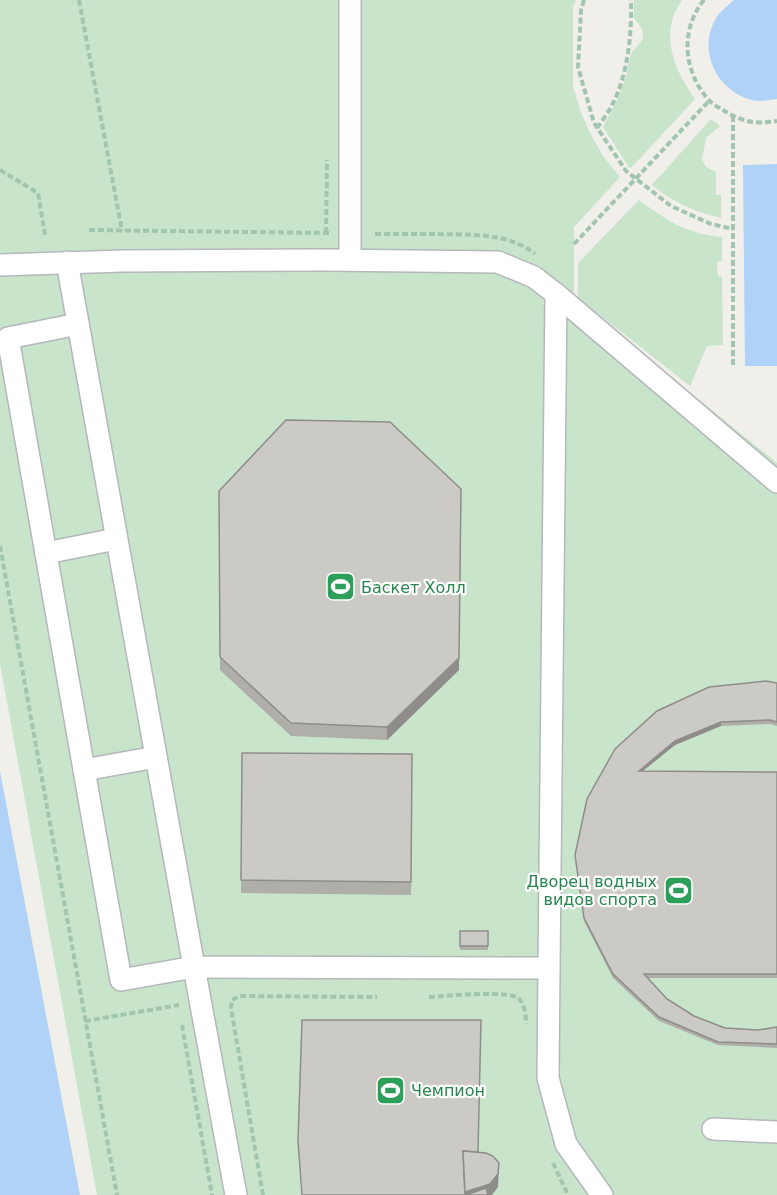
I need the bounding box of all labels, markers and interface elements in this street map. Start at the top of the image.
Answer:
sports icon: Баскет Холл [324,571,356,603]
place label: Баскет Холл [361,578,466,597]
place label: Дворец водных видов спорта [526,872,657,909]
sports icon: Дворец водных видов спорта [662,874,694,906]
sports icon: Чемпион [374,1074,406,1106]
place label: Чемпион [411,1081,485,1100]

